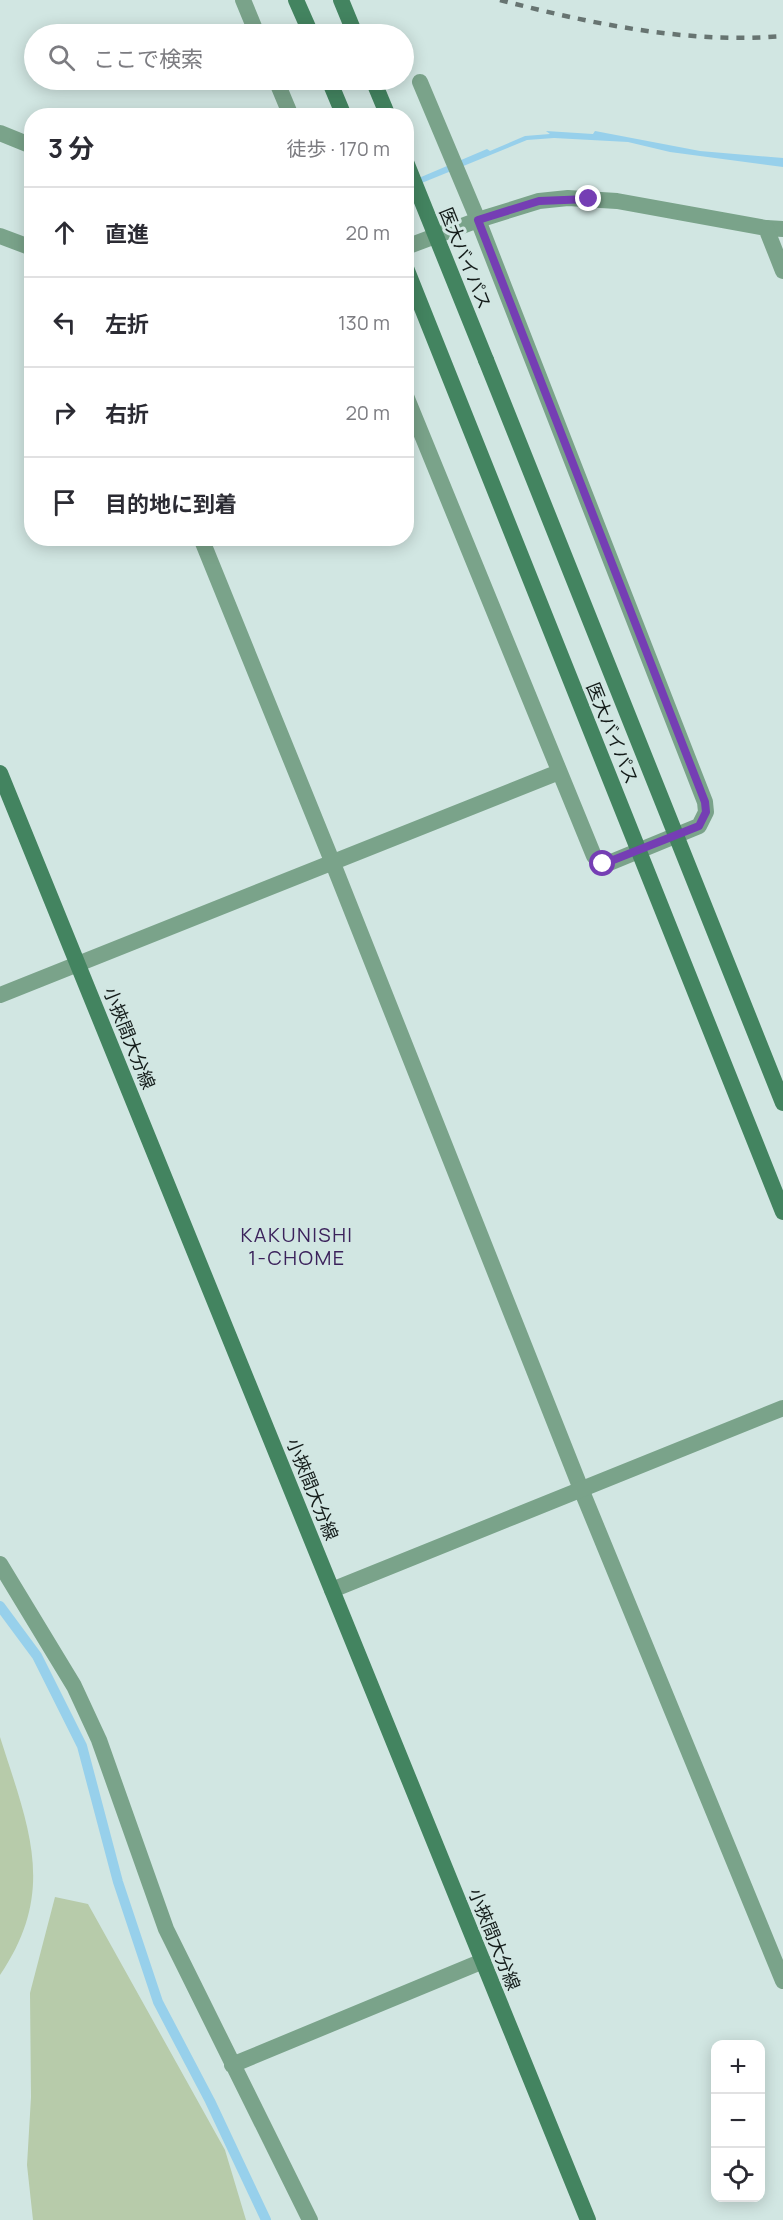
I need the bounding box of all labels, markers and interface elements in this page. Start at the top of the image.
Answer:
search box [24,24,414,90]
icon: search [45,41,78,74]
text: ここで検索 [93,44,203,74]
text: 3 分 [48,130,94,166]
text: 徒歩 · 170 m [286,135,390,162]
route end [575,185,601,211]
street label: 医大バイパス [435,204,497,312]
icon: ahead [48,216,81,249]
text: 直進 [105,219,149,249]
text: 20 m [345,219,390,246]
icon: left [48,306,81,339]
text: 左折 [105,309,149,339]
text: 130 m [338,309,390,336]
icon: right [48,396,81,429]
text: 右折 [105,399,149,429]
text: 20 m [345,399,390,426]
icon: arrive [48,486,81,519]
text: 目的地に到着 [105,489,237,519]
street label: 医大バイパス [582,679,644,787]
route start [589,850,615,876]
street label: 小挾間大分線 [99,983,161,1093]
district label: KAKUNISHI 1-CHOME [241,1221,354,1271]
street label: 小挾間大分線 [282,1434,344,1544]
street label: 小挾間大分線 [464,1884,526,1994]
map controls [711,2040,765,2202]
button: + [711,2040,765,2094]
button: − [711,2094,765,2148]
button: locate [711,2148,765,2202]

